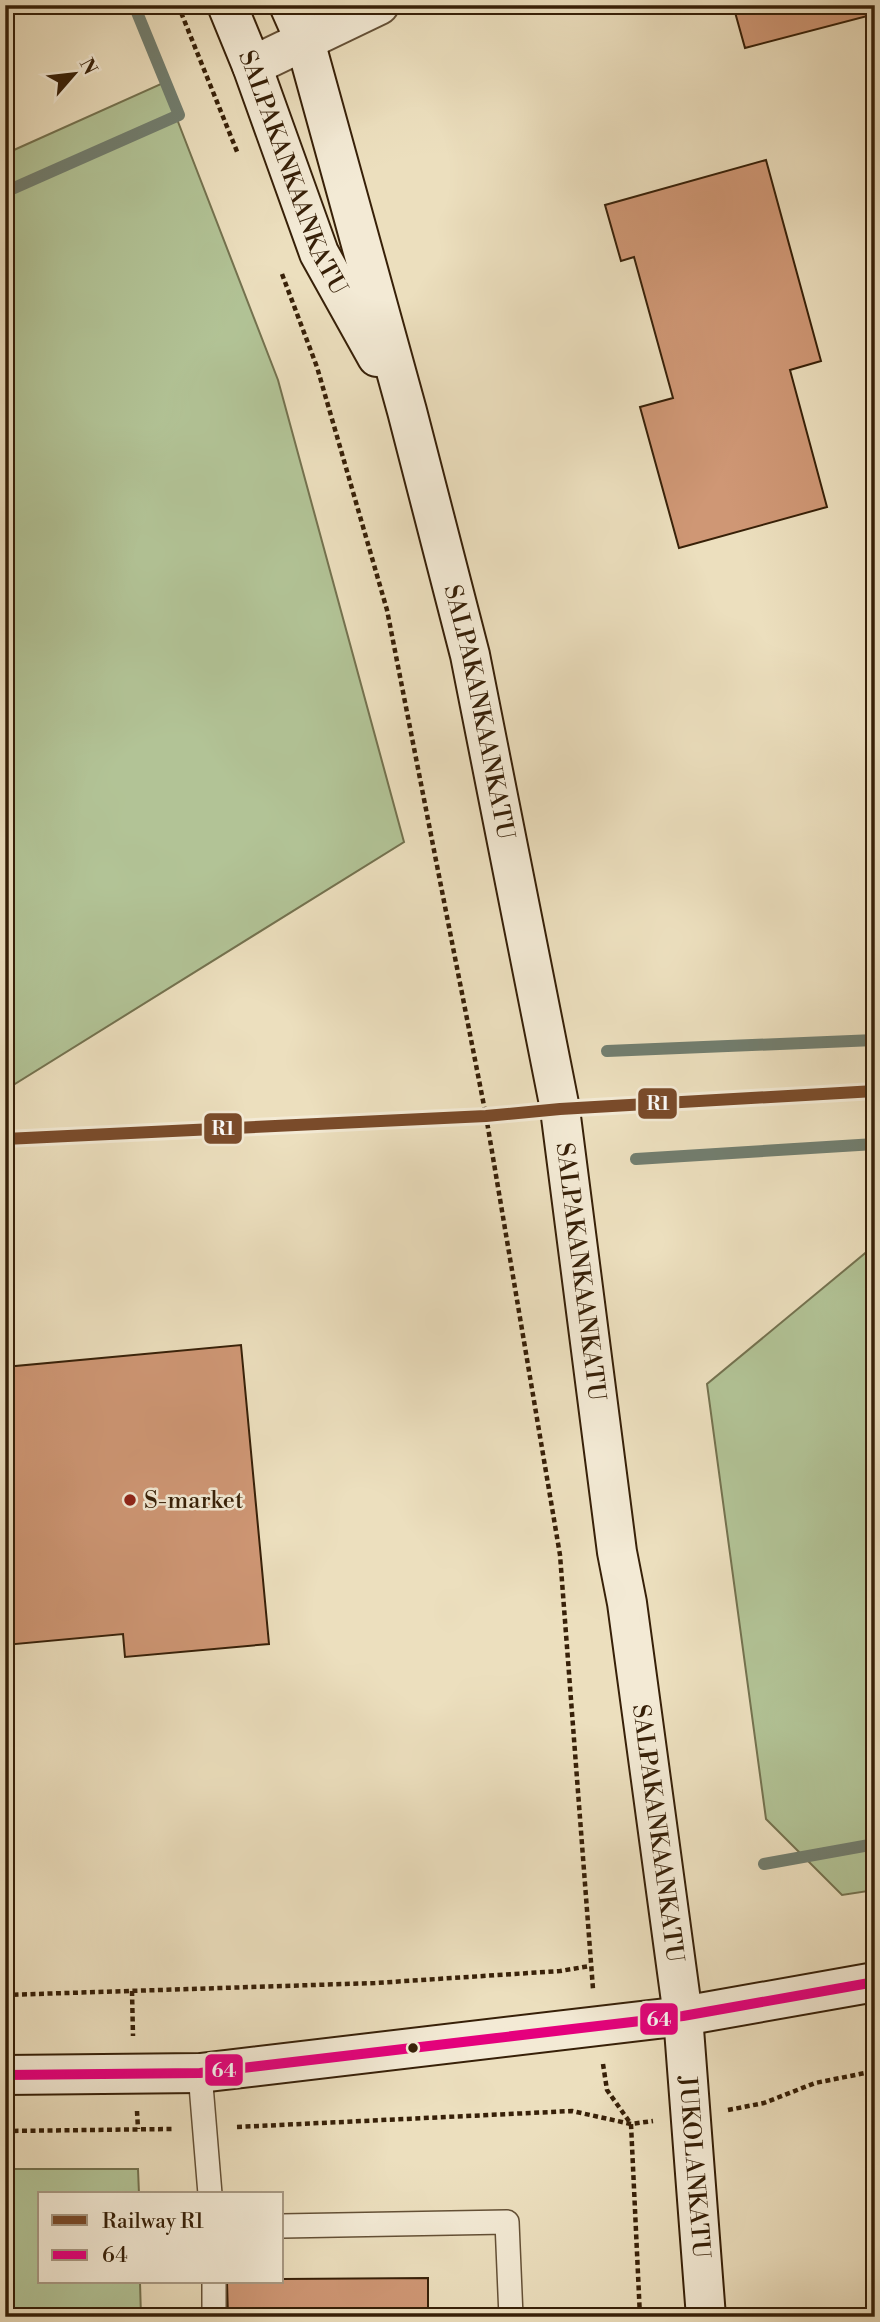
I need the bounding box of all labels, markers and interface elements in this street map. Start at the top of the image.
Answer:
north arrow [38,38,108,108]
street label: SALPAKANKAANKATU [231,46,353,301]
text: N [74,54,102,79]
street label: SALPAKANKAANKATU [436,582,520,842]
line badge: R1 [637,1087,678,1120]
text: R1 [646,1092,670,1116]
line badge: R1 [203,1112,243,1145]
text: R1 [211,1117,235,1141]
street label: SALPAKANKAANKATU [548,1141,611,1403]
place label: S-market [144,1486,244,1516]
marker: S-market [122,1492,138,1508]
street label: SALPAKANKAANKATU [625,1703,690,1964]
line badge: 64 [639,2002,679,2036]
text: 64 [646,2008,672,2032]
unlabelled marker [406,2041,420,2055]
line badge: 64 [204,2053,244,2087]
text: 64 [211,2059,237,2083]
street label: JUKOLANKATU [672,2074,715,2259]
legend [38,2192,284,2284]
text: Railway R1 [102,2209,204,2235]
text: 64 [102,2243,128,2269]

